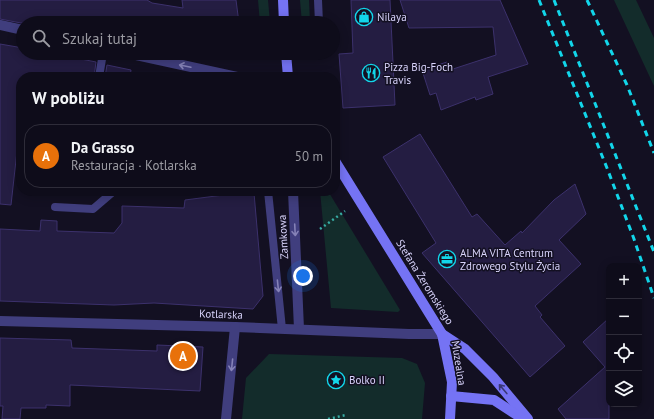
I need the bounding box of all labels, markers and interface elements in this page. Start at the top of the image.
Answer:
shop icon: Nilaya [354,7,374,27]
place label: Nilaya [377,10,407,24]
search box [16,16,340,60]
icon: search [30,27,52,49]
text: Szukaj tutaj [62,29,137,48]
place label: Pizza Big-Foch Travis [384,60,453,87]
one-way arrow [179,61,192,69]
restaurant icon: Pizza Big-Foch Travis [361,63,381,83]
text: W pobliżu [32,87,104,109]
text: Da Grasso [71,138,134,157]
text: A [42,148,50,165]
text: 50 m [295,148,323,165]
text: Restauracja · Kotlarska [71,157,197,174]
street label: Zamkowa [275,214,291,260]
one-way arrow [291,223,298,236]
street label: Stefana Żeromskiego [393,237,457,327]
place label: ALMA VITA Centrum Zdrowego Stylu Życia [460,246,560,273]
office icon: ALMA VITA Centrum Zdrowego Stylu Życia [437,249,457,269]
map controls [606,263,642,407]
button: + [606,263,642,299]
your location [293,266,313,286]
one-way arrow [274,279,281,292]
button: − [606,299,642,335]
street label: Kotlarska [199,306,243,322]
button: locate [606,335,642,371]
street label: Muzealna [449,340,469,386]
pin: A [170,341,196,371]
one-way arrow [228,359,236,372]
place icon: Bolko II [326,370,346,390]
button: layers [606,371,642,407]
place label: Bolko II [349,373,385,387]
one-way arrow [499,384,508,394]

